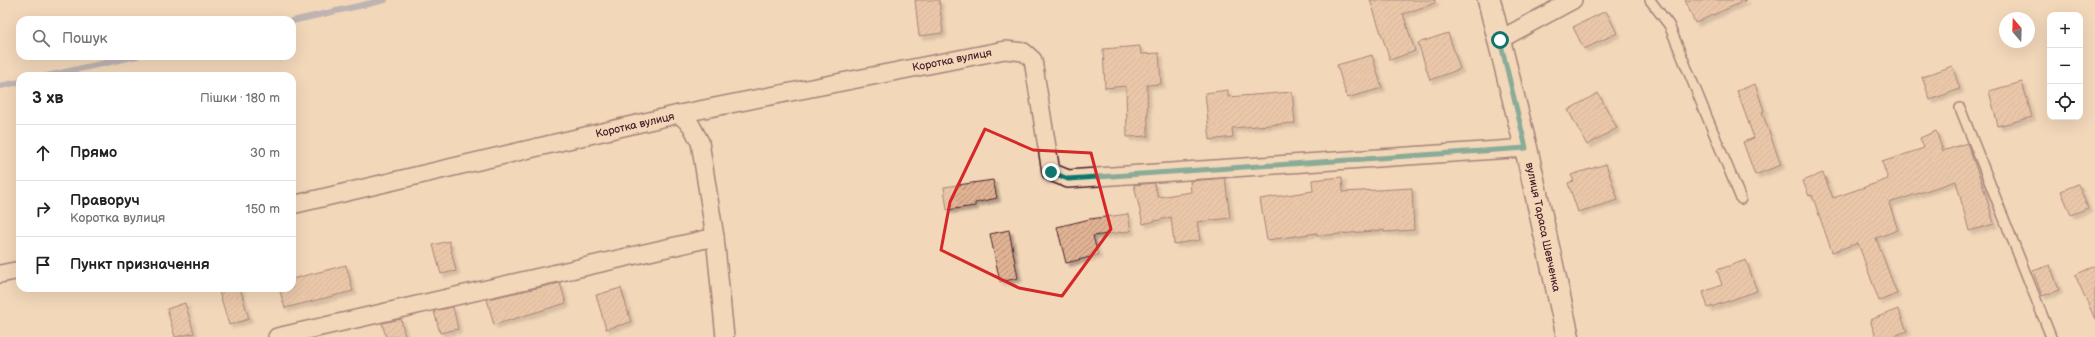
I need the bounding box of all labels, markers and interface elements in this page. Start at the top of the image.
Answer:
north arrow [1999,12,2035,48]
map controls [2047,12,2083,120]
button: + [2047,12,2083,48]
search box [16,16,296,60]
icon: search [30,27,52,49]
text: Пошук [62,29,108,48]
route start [1491,31,1509,49]
street label: Коротка вулиця [911,46,993,74]
button: − [2047,48,2083,84]
button: locate [2047,84,2083,120]
text: 3 хв [32,88,64,108]
text: Пішки · 180 m [200,90,280,106]
street label: Коротка вулиця [594,110,676,140]
icon: ahead [32,142,54,164]
text: Прямо [70,143,117,162]
text: 30 m [250,145,280,161]
street label: вулиця Тараса Шевченка [1523,161,1563,293]
route end [1042,163,1060,181]
text: Праворуч [70,191,140,210]
icon: right [32,198,54,220]
text: 150 m [246,201,280,217]
text: Коротка вулиця [70,210,165,226]
icon: arrive [32,254,54,276]
text: Пункт призначення [70,255,210,274]

